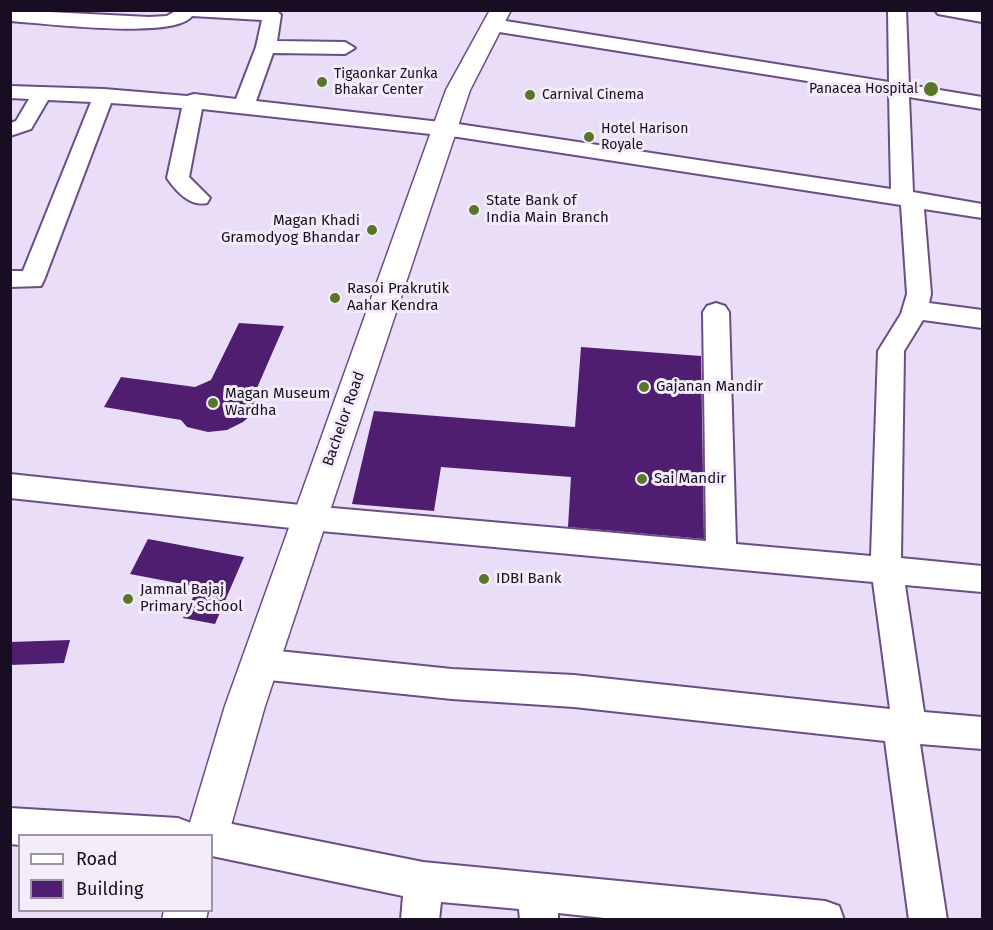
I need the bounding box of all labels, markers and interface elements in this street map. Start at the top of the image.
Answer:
place label: Tigaonkar Zunka Bhakar Center [334,66,438,98]
marker: Tigaonkar Zunka Bhakar Center [315,75,329,89]
marker: Panacea Hospital [922,80,940,98]
place label: Panacea Hospital [809,81,918,97]
place label: Carnival Cinema [542,87,644,103]
marker: Carnival Cinema [523,88,537,102]
place label: Hotel Harison Royale [601,121,688,154]
marker: Hotel Harison Royale [582,130,596,144]
place label: State Bank of India Main Branch [486,192,609,227]
marker: State Bank of India Main Branch [467,203,481,217]
place label: Magan Khadi Gramodyog Bhandar [221,212,360,247]
marker: Magan Khadi Gramodyog Bhandar [365,223,379,237]
place label: Rasoi Prakrutik Aahar Kendra [347,280,449,315]
marker: Rasoi Prakrutik Aahar Kendra [328,291,342,305]
street label: Bachelor Road [319,369,369,469]
place label: Gajanan Mandir [656,378,763,396]
marker: Gajanan Mandir [637,380,651,394]
place label: Magan Museum Wardha [225,385,330,420]
marker: Magan Museum Wardha [206,396,220,410]
place label: Sai Mandir [654,470,726,488]
marker: Sai Mandir [635,472,649,486]
place label: IDBI Bank [496,570,561,588]
marker: IDBI Bank [477,572,491,586]
place label: Jamnal Bajaj Primary School [140,581,243,616]
marker: Jamnal Bajaj Primary School [121,592,135,606]
legend [18,834,213,912]
text: Road [76,848,118,870]
text: Building [76,878,143,900]

